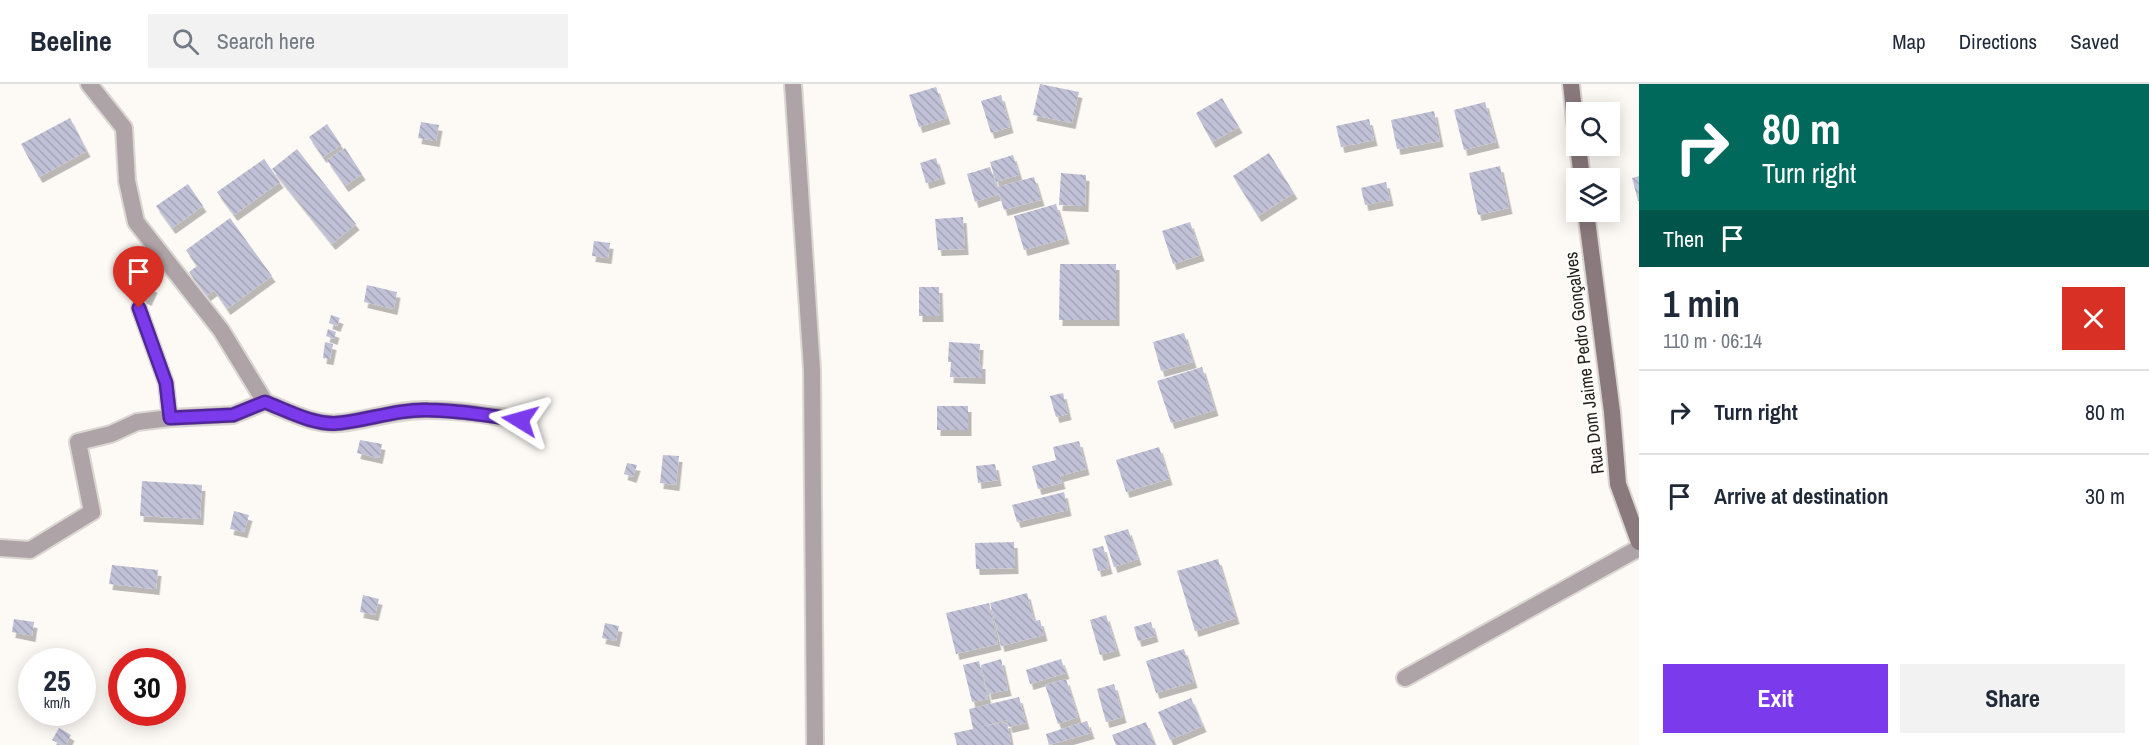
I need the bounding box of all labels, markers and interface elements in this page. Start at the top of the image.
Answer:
search box [148,14,568,68]
text: Beeline [30,22,112,60]
icon: search [169,25,202,58]
text: Search here [217,26,315,56]
text: Map [1892,27,1926,56]
text: Directions [1959,27,2037,56]
text: Saved [2070,27,2119,56]
text: 80 m [1762,101,1841,157]
map controls [1566,102,1620,222]
button: search [1566,102,1620,156]
icon: right [1663,108,1741,186]
text: Turn right [1762,155,1856,191]
button: layers [1566,168,1620,222]
icon: arrive [1716,222,1749,255]
text: Then [1663,224,1704,254]
pin [113,246,164,308]
street label: Rua Dom Jaime Pedro Gonçalves [1558,250,1610,476]
icon: arrive [122,255,155,288]
text: 1 min [1663,280,1740,328]
button: close [2062,287,2125,350]
text: 110 m · 06:14 [1663,327,1762,354]
position arrow [488,388,552,452]
icon: right [1663,396,1696,429]
text: Turn right [1714,397,1798,427]
text: 80 m [2085,397,2125,427]
icon: arrive [1663,480,1696,513]
text: Arrive at destination [1714,481,1888,511]
text: 30 m [2085,481,2125,511]
speed limit sign: 30 [108,648,186,726]
text: 25 [43,660,71,700]
button: Exit [1663,664,1888,733]
button: Share [1900,664,2125,733]
text: km/h [44,692,70,713]

